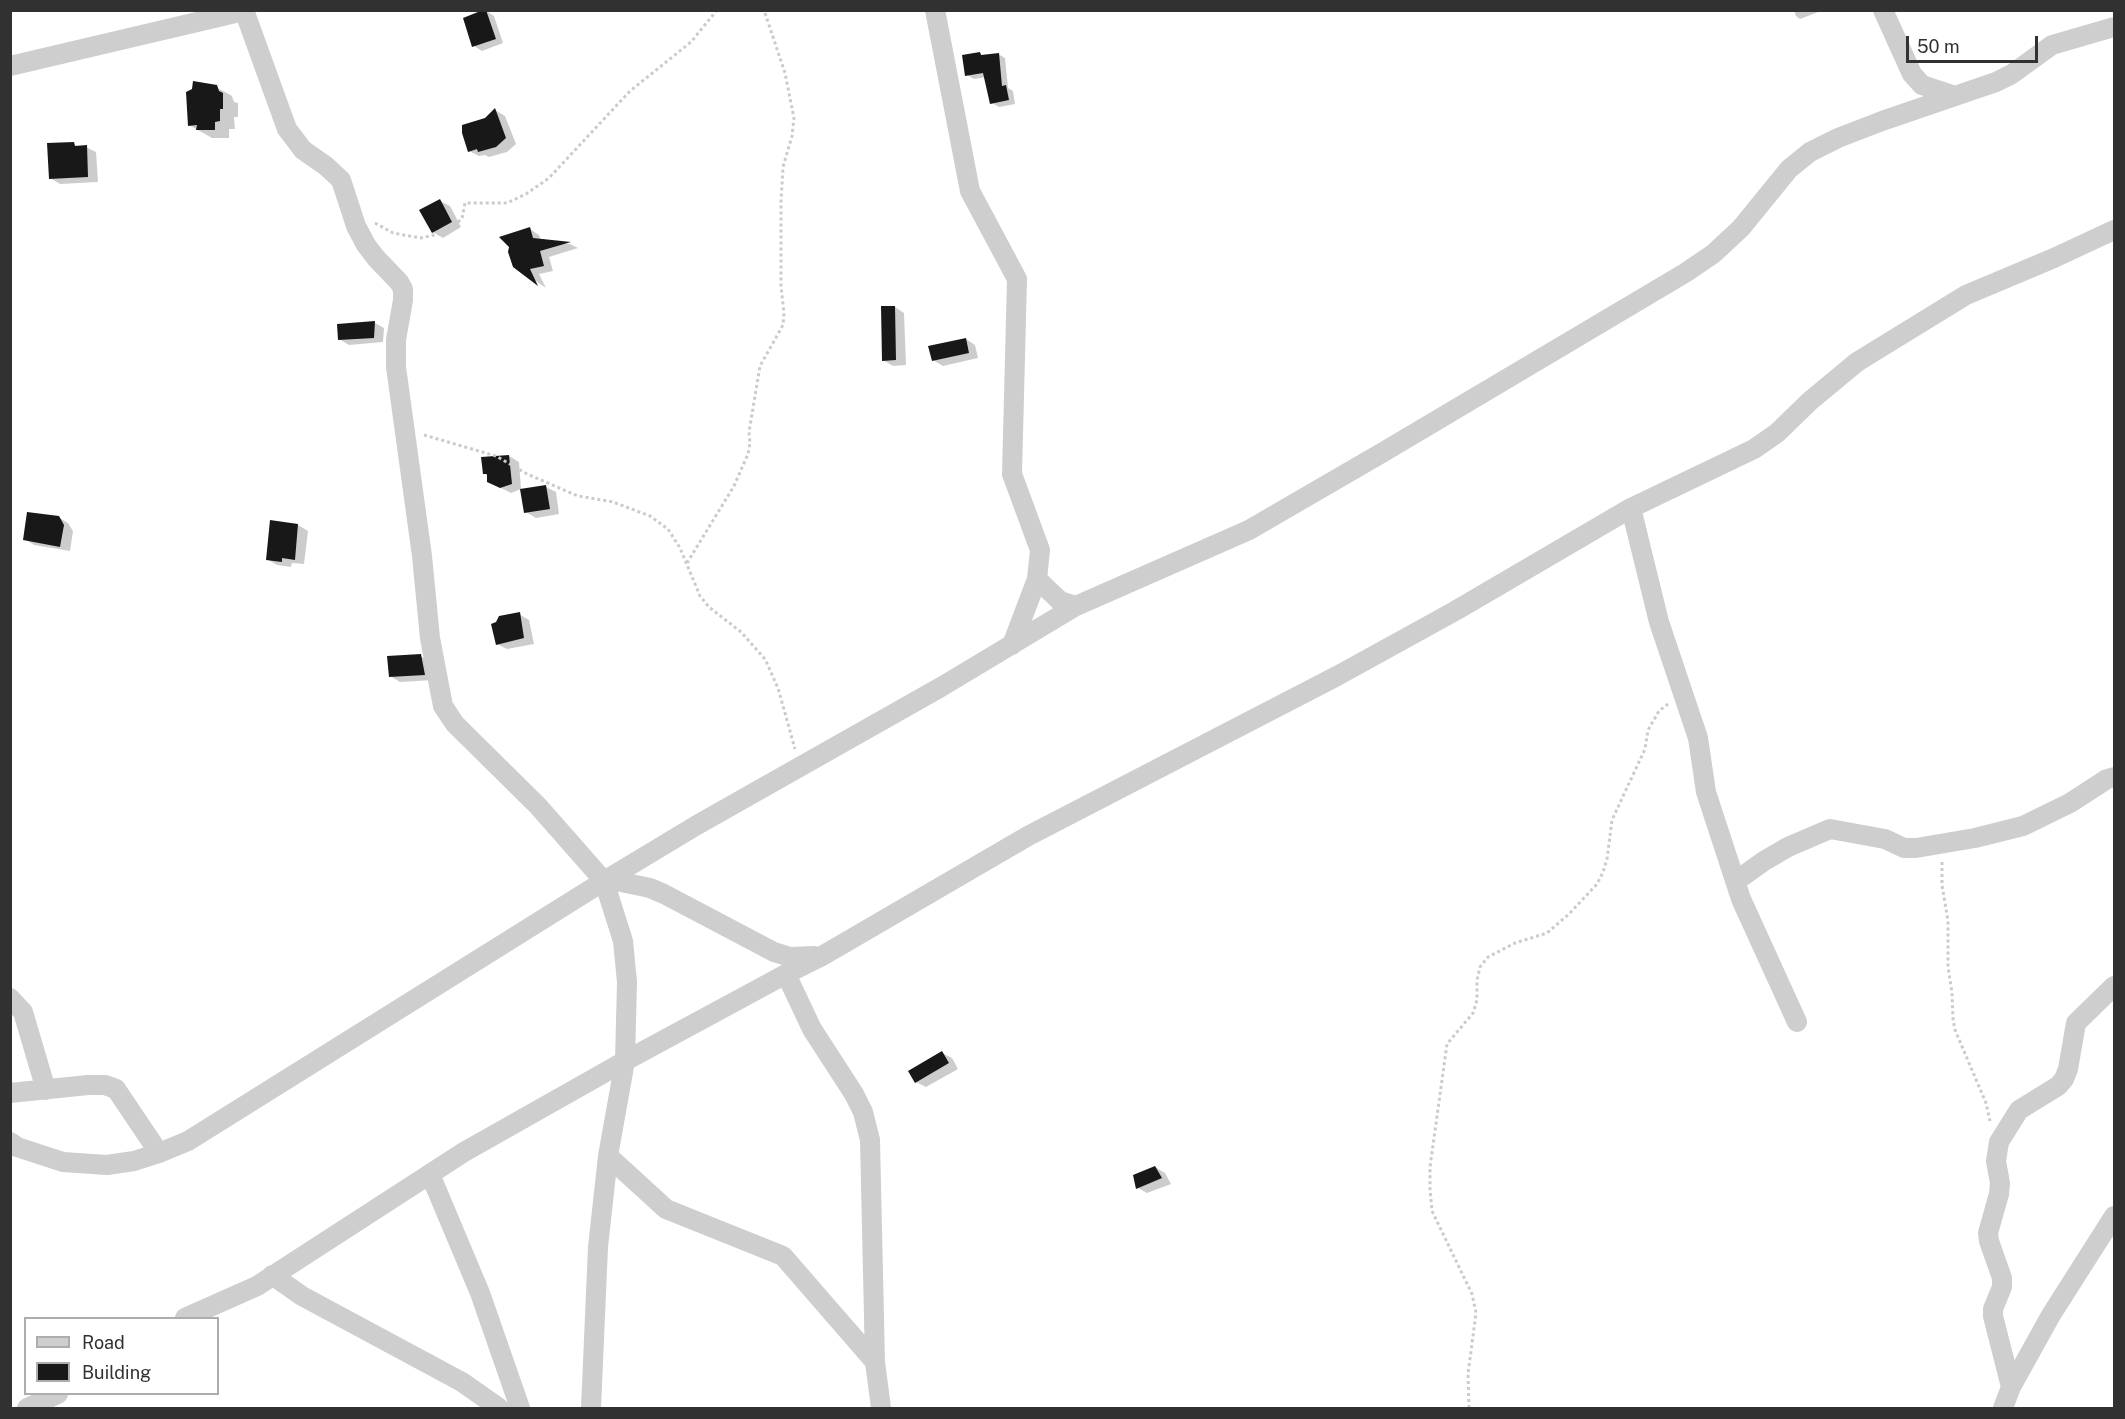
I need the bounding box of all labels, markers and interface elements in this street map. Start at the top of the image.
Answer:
scale bar [1909,24,2041,62]
text: 50 m [1917,36,1960,57]
legend [24,1317,219,1395]
text: Road [82,1332,125,1353]
text: Building [82,1362,151,1383]

